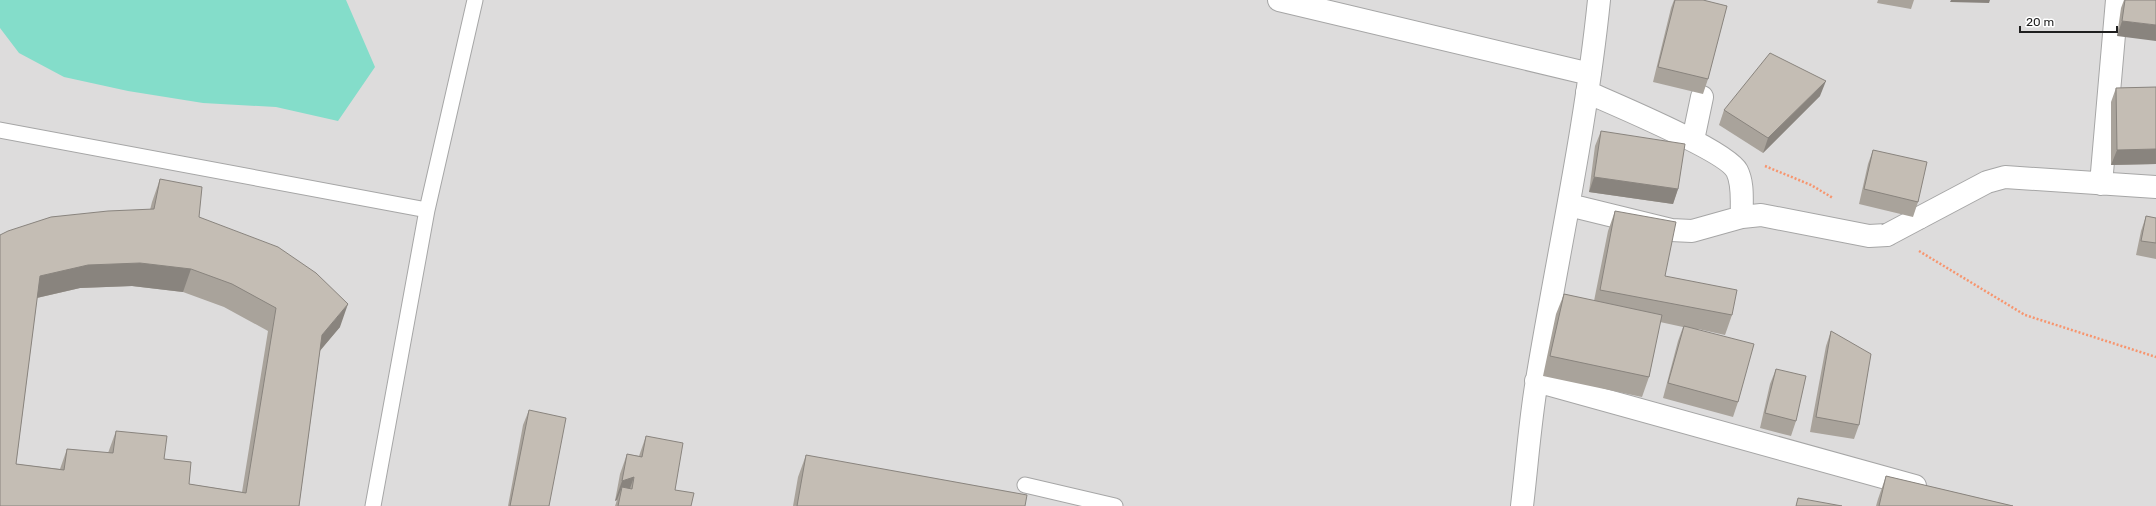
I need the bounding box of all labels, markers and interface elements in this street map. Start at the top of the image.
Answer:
scale bar [2020,8,2117,34]
text: 20 m [2026,15,2054,29]

